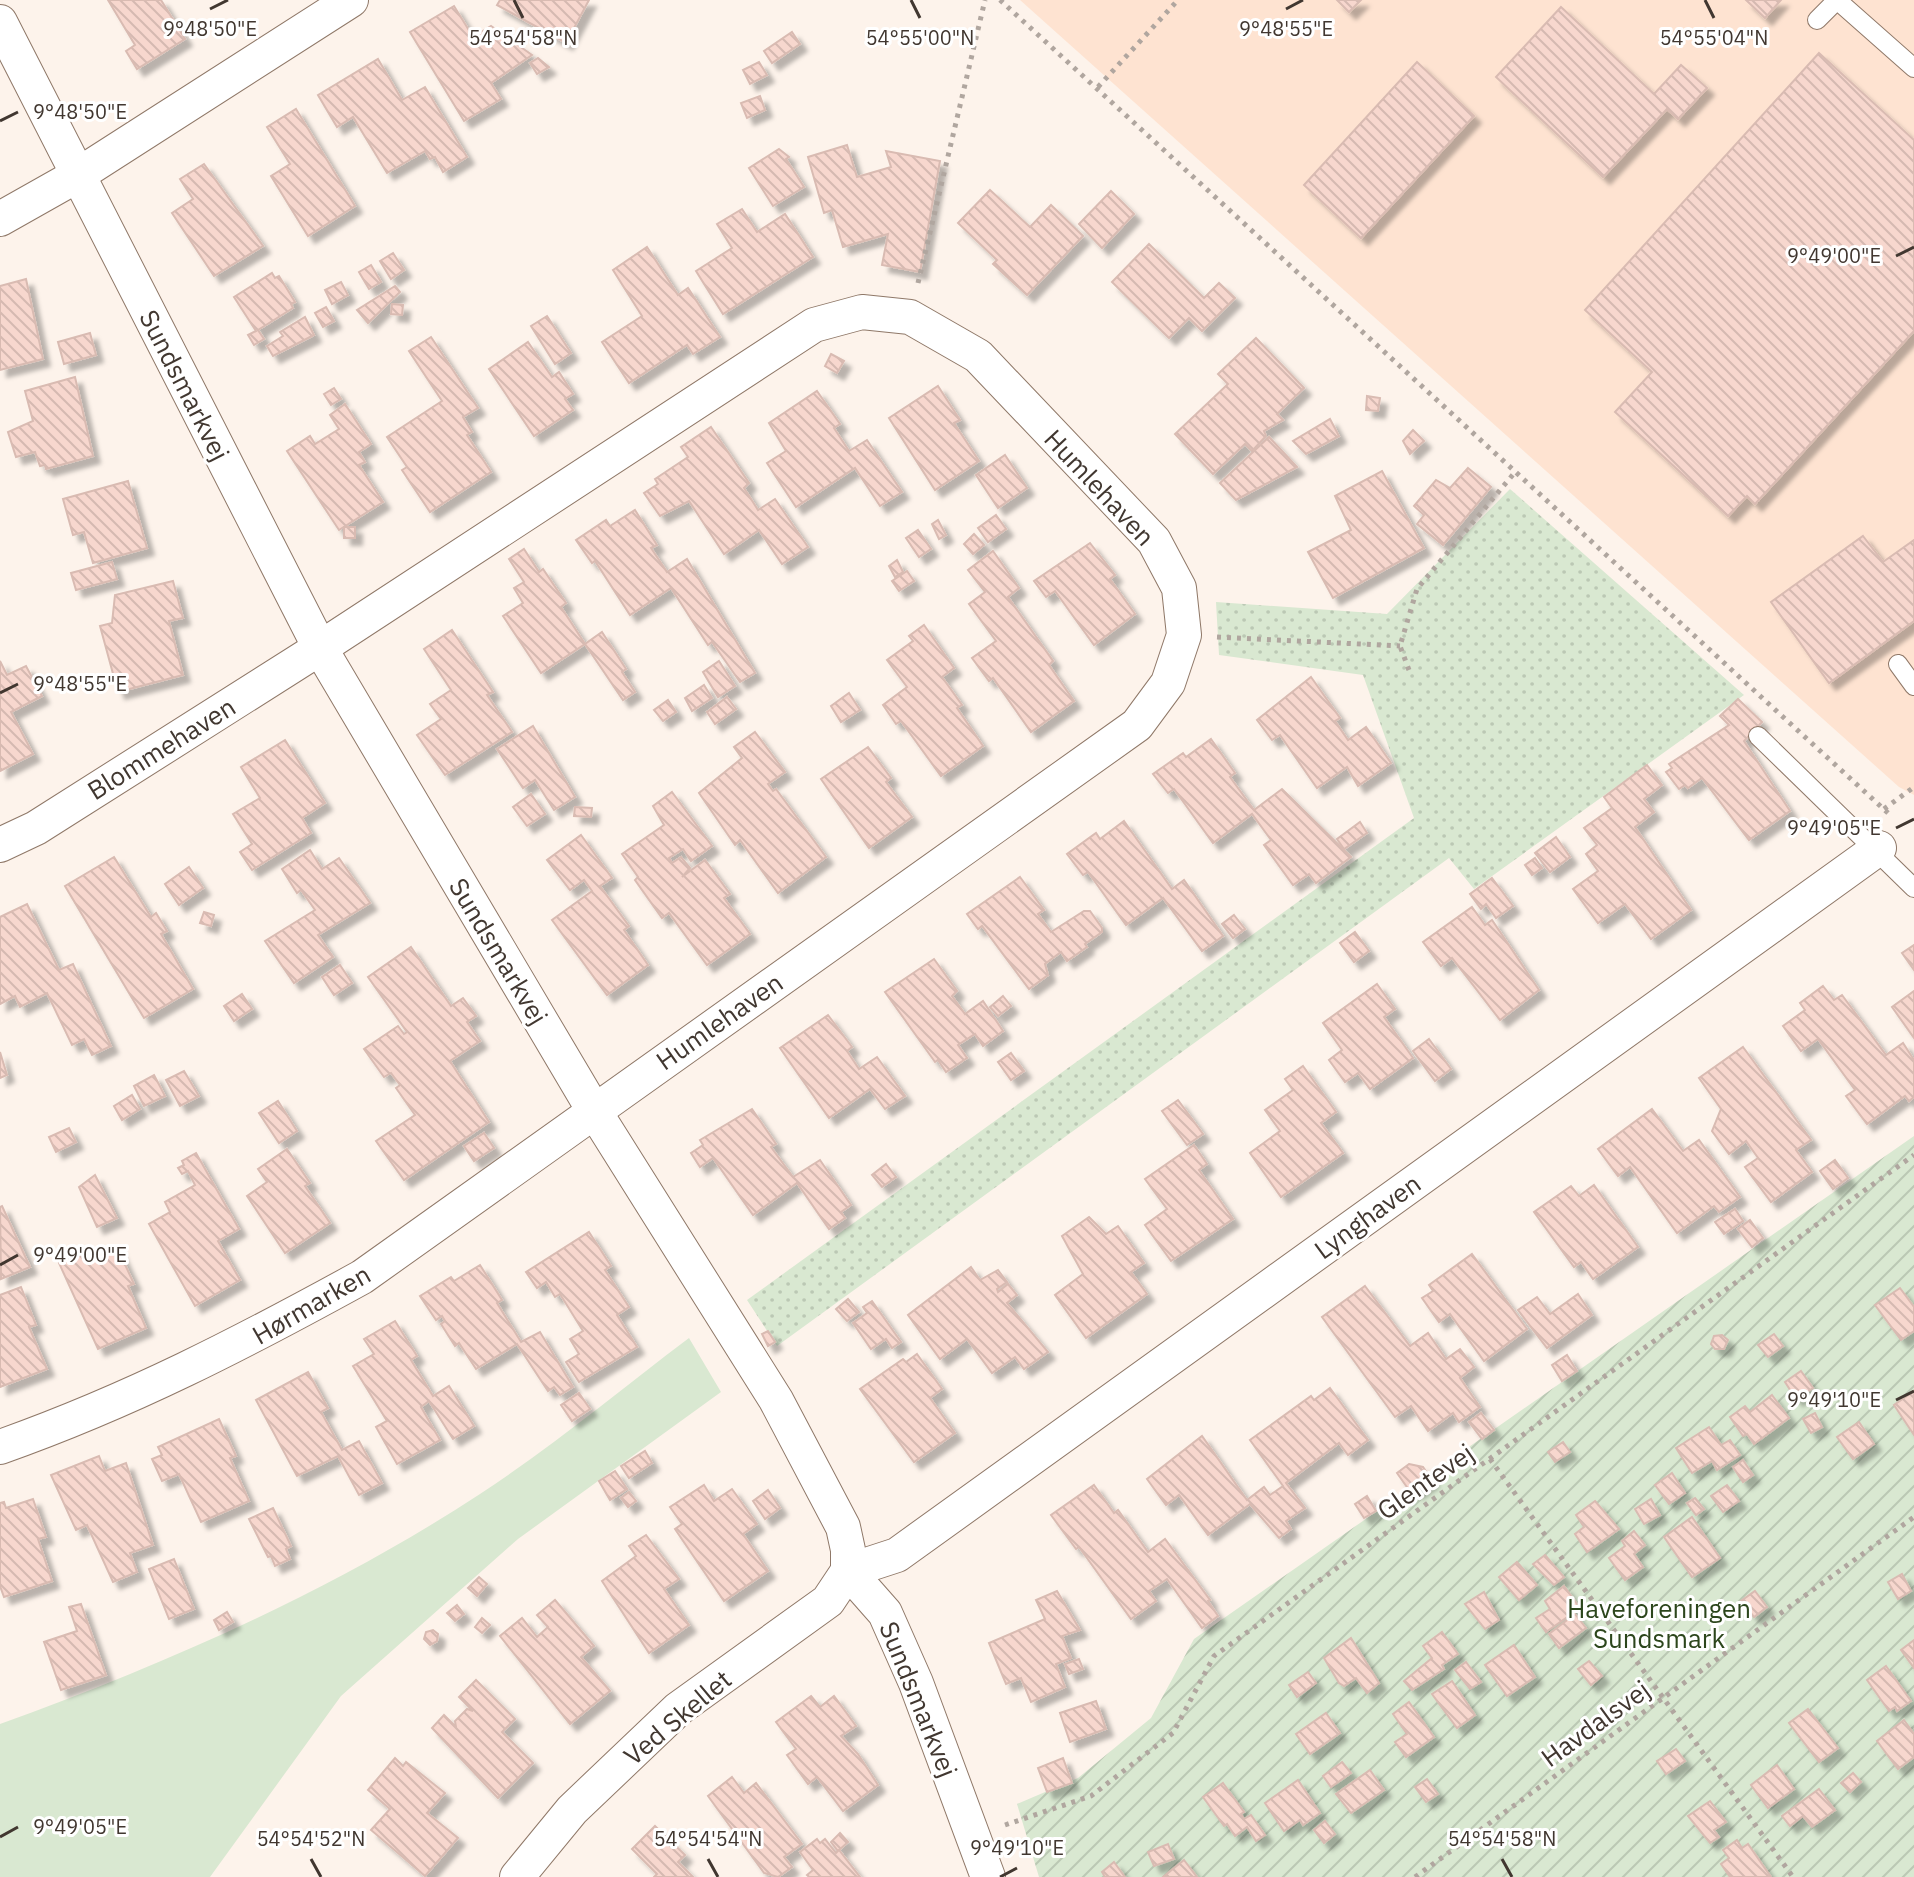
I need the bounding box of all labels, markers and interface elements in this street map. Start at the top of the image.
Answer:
text: 9°48'50"E [163,15,257,42]
text: 9°48'55"E [1239,15,1333,42]
text: 54°54'58"N [469,24,577,51]
text: 54°55'00"N [866,24,974,51]
text: 54°55'04"N [1660,24,1768,51]
text: 9°48'50"E [33,98,127,125]
text: 9°49'00"E [1787,242,1881,269]
street label: Sundsmarkvej [132,304,238,466]
street label: Humlehaven [1037,422,1163,552]
text: 9°48'55"E [33,670,127,697]
street label: Blommehaven [81,689,241,807]
text: 9°49'05"E [1787,814,1881,841]
street label: Sundsmarkvej [442,871,556,1031]
street label: Humlehaven [649,965,789,1077]
street label: Lynghaven [1307,1166,1427,1266]
text: 9°49'00"E [33,1241,127,1268]
street label: Hørmarken [246,1256,376,1352]
text: 9°49'10"E [1787,1386,1881,1413]
street label: Glentevej [1370,1435,1480,1527]
park label: Haveforeningen Sundsmark [1567,1591,1751,1655]
street label: Sundsmarkvej [872,1616,966,1782]
street label: Ved Skellet [616,1662,738,1772]
street label: Havdalsvej [1534,1672,1656,1774]
text: 9°49'05"E [33,1813,127,1840]
text: 54°54'52"N [257,1825,365,1852]
text: 54°54'54"N [654,1825,762,1852]
text: 54°54'58"N [1448,1825,1556,1852]
text: 9°49'10"E [970,1834,1064,1861]

